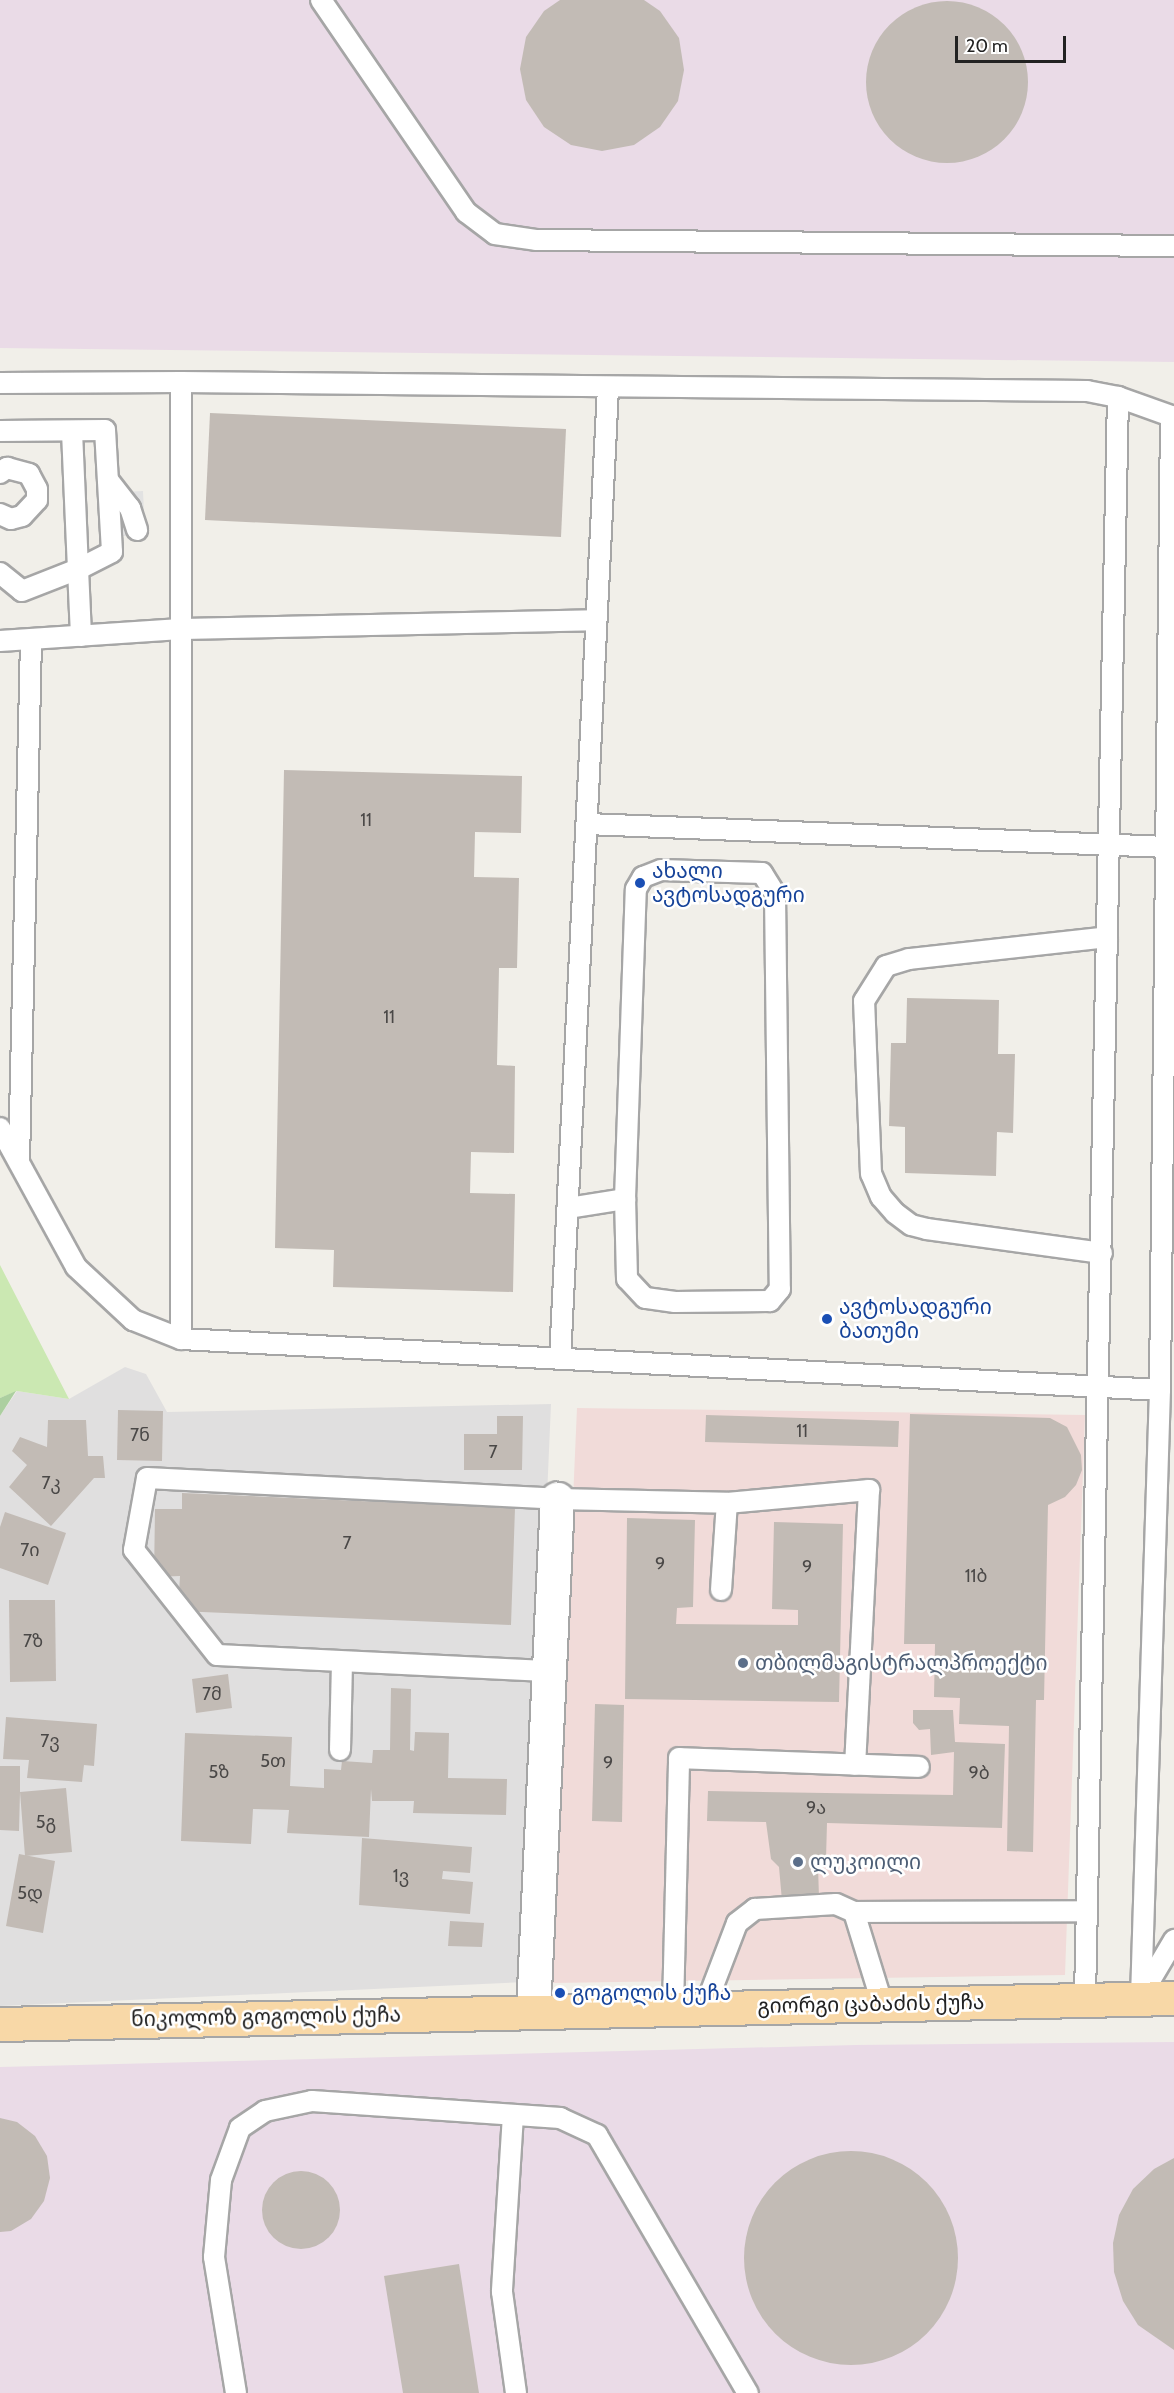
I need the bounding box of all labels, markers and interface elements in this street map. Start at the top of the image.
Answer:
scale bar [958,24,1069,62]
text: 20 m [966,35,1008,57]
house number: 11 [360,809,372,831]
place label: ახალი ავტოსადგური [652,858,805,908]
marker: ახალი ავტოსადგური [633,876,647,890]
house number: 11 [383,1006,395,1028]
place label: ავტოსადგური ბათუმი [839,1294,992,1344]
marker: ავტოსადგური ბათუმი [820,1312,834,1326]
house number: 11 [796,1420,808,1442]
house number: 7ნ [130,1424,150,1446]
house number: 7 [488,1441,498,1463]
house number: 7კ [41,1472,61,1494]
house number: 7 [342,1532,352,1554]
house number: 7ი [20,1539,40,1561]
house number: 9 [655,1553,665,1575]
house number: 9 [802,1556,812,1578]
house number: 11ბ [965,1565,987,1587]
house number: 7ზ [23,1630,43,1652]
place label: თბილმაგისტრალპროექტი [755,1650,1048,1676]
marker: თბილმაგისტრალპროექტი [736,1656,750,1670]
house number: 7მ [202,1683,222,1705]
house number: 7ვ [40,1730,60,1752]
house number: 5თ [260,1750,286,1772]
house number: 9 [603,1752,613,1774]
house number: 5ზ [209,1761,229,1783]
house number: 9ბ [968,1762,990,1784]
house number: 9ა [806,1797,826,1819]
house number: 5გ [36,1811,56,1833]
place label: ლუკოილი [810,1849,921,1875]
marker: ლუკოილი [791,1855,805,1869]
house number: 1ვ [393,1865,409,1887]
house number: 5დ [17,1882,43,1904]
place label: გოგოლის ქუჩა [572,1980,731,2006]
marker: გოგოლის ქუჩა [553,1986,567,2000]
street label: გიორგი ცაბაძის ქუჩა [757,1989,985,2019]
street label: ნიკოლოზ გოგოლის ქუჩა [131,2002,401,2032]

